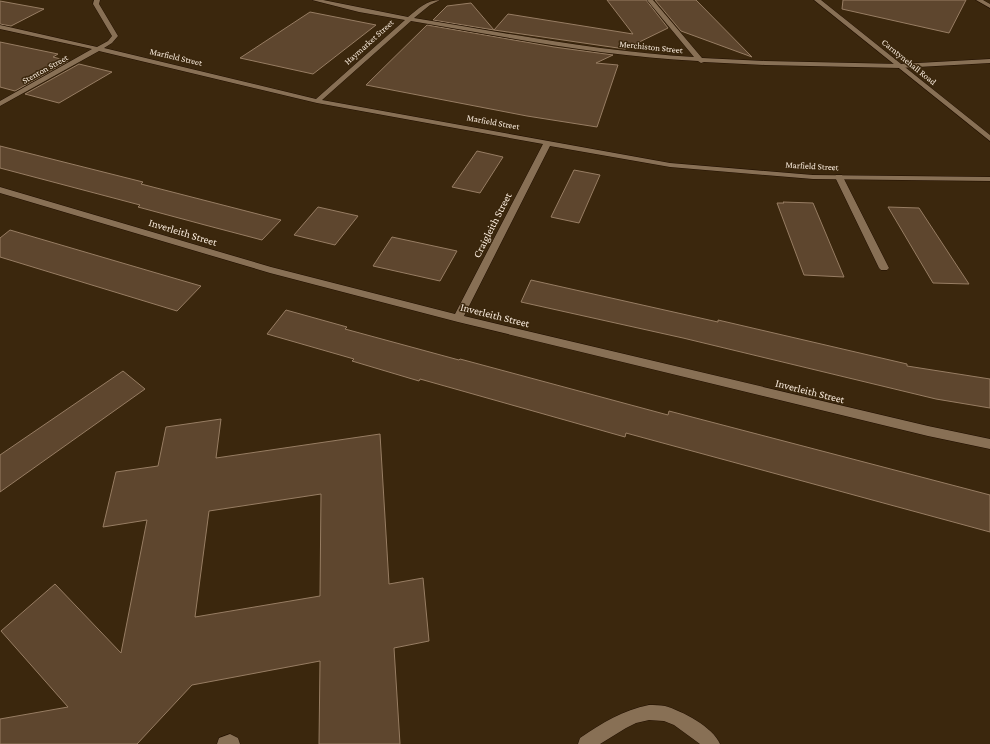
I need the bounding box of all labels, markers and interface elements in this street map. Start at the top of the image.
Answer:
street label: Haymarket Street [342,17,396,67]
street label: Carntynehall Road [880,37,938,87]
street label: Merchiston Street [619,39,684,55]
street label: Marfield Street [149,46,204,68]
street label: Stenton Street [20,52,71,86]
street label: Marfield Street [466,112,521,132]
street label: Marfield Street [785,160,840,172]
street label: Craigleith Street [470,190,515,260]
street label: Inverleith Street [147,216,219,248]
street label: Inverleith Street [459,301,531,329]
street label: Inverleith Street [774,377,846,405]

